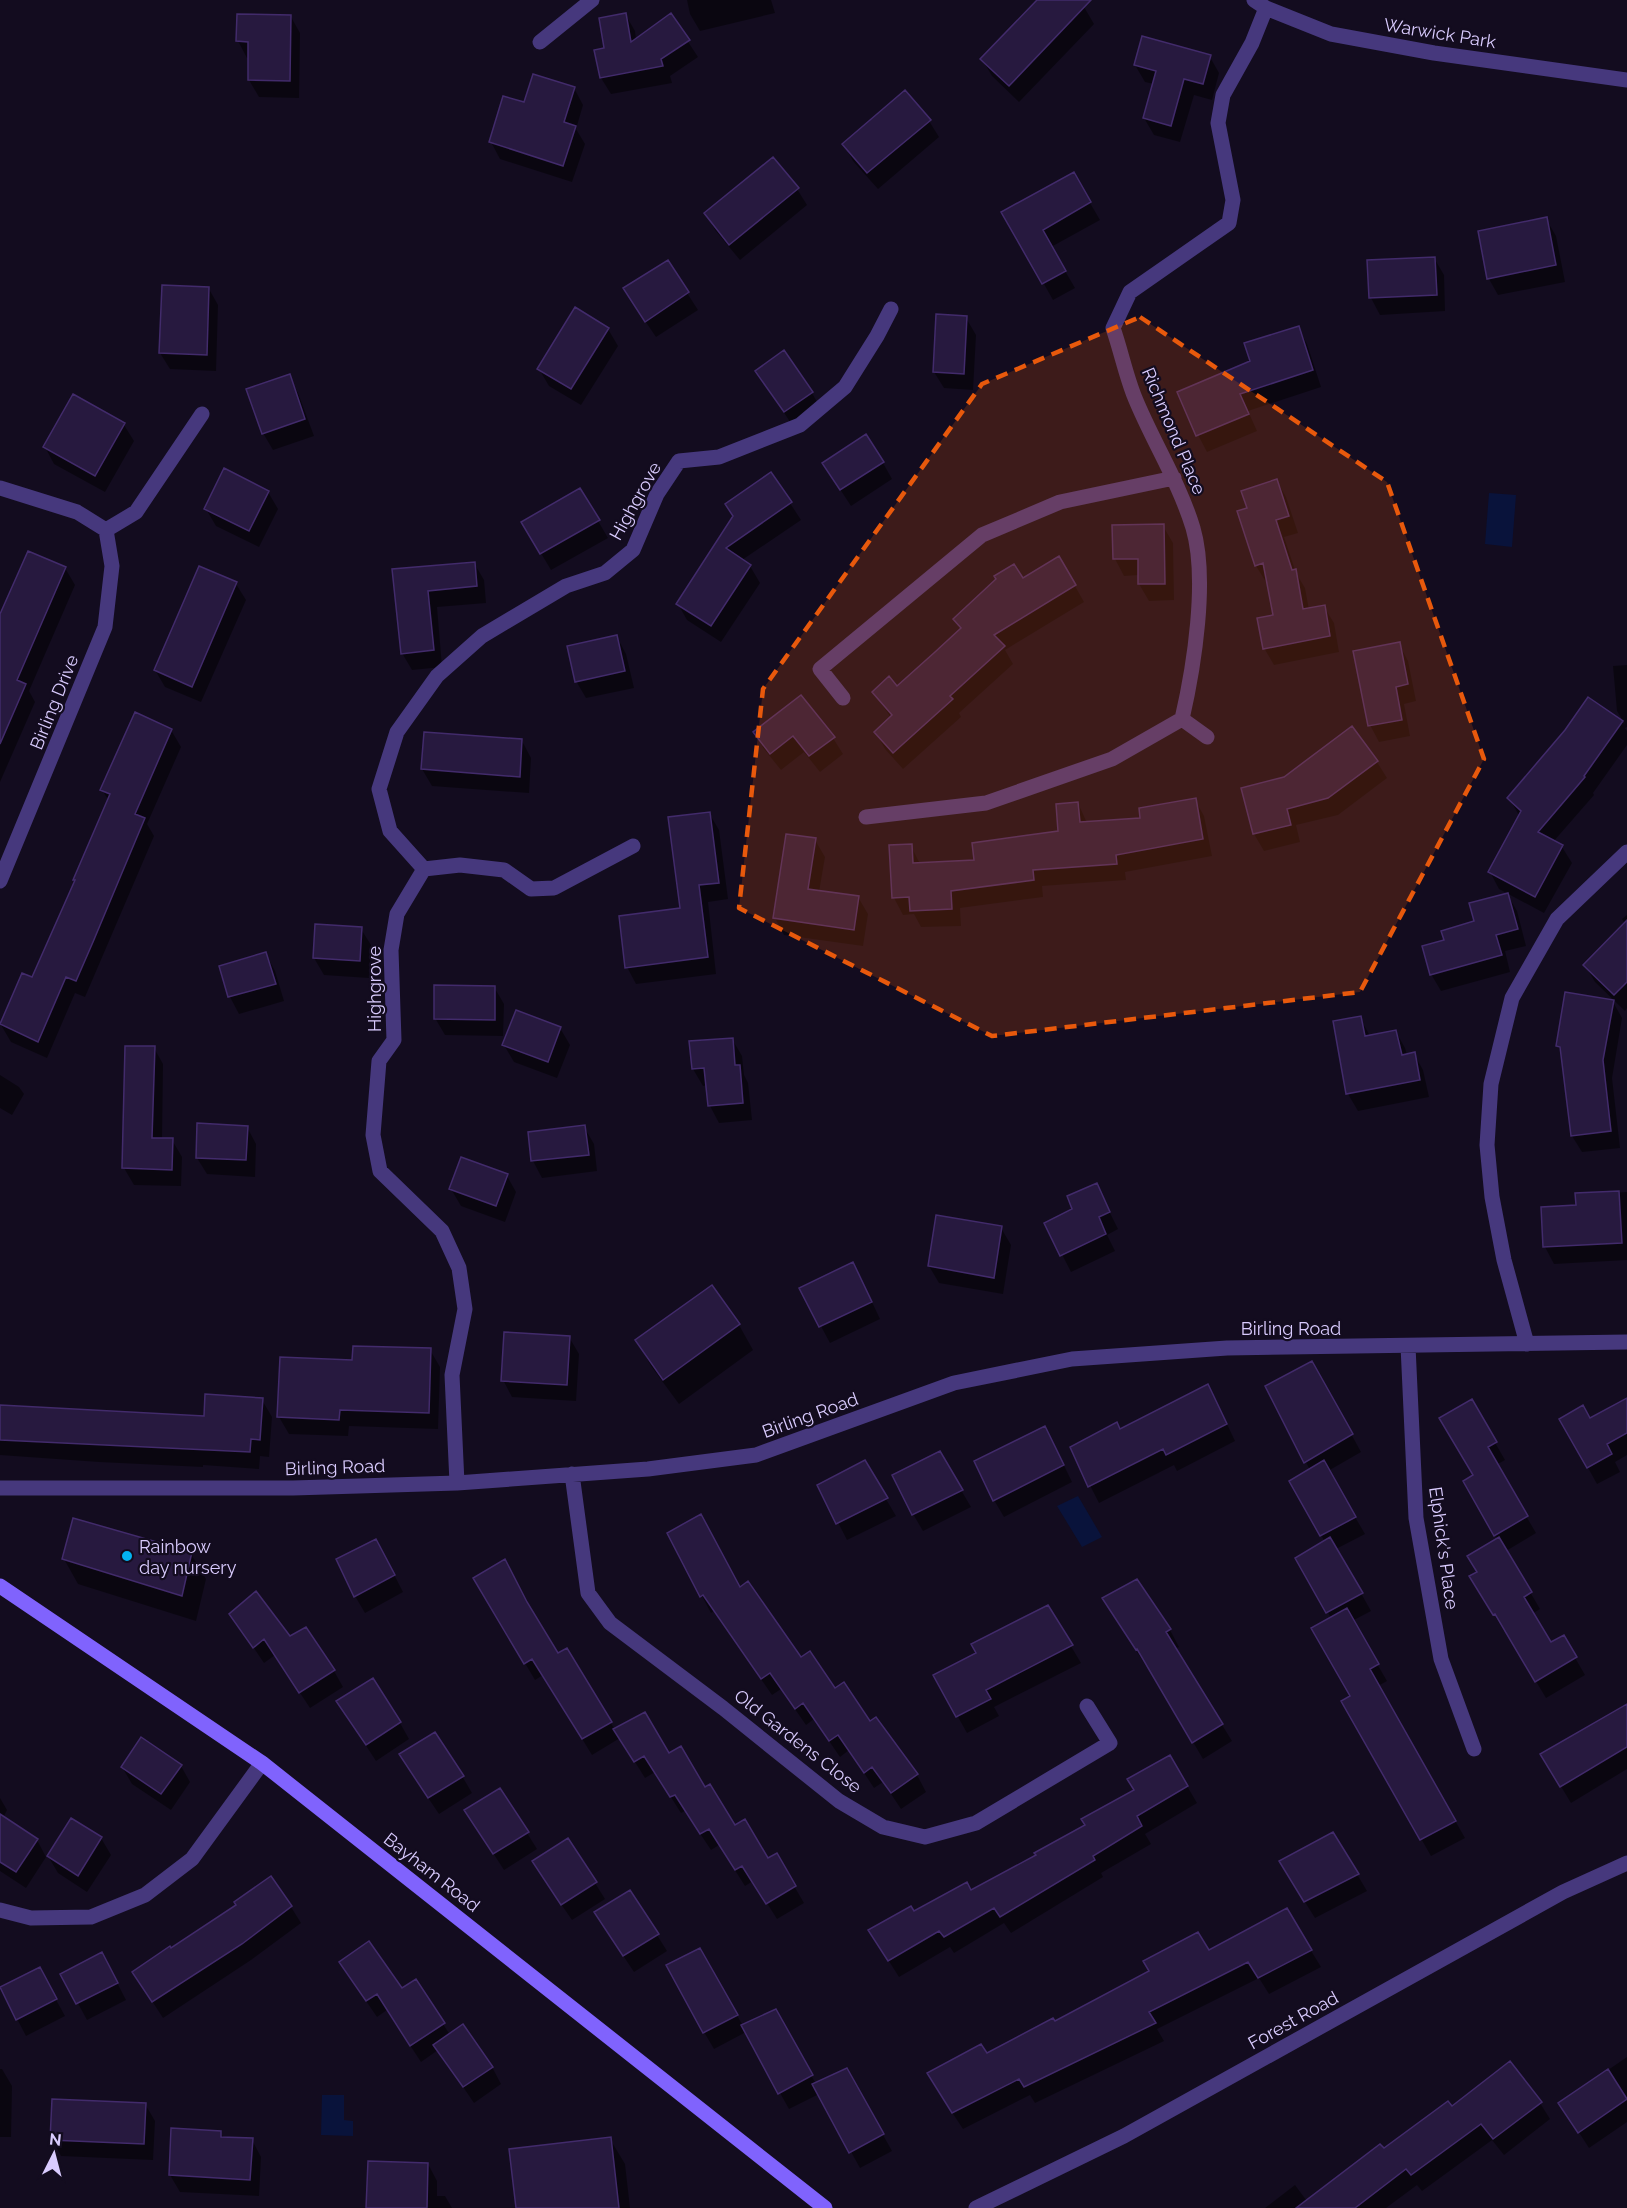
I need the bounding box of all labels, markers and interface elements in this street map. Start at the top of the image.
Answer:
street label: Warwick Park [1382,14,1498,52]
street label: Richmond Place [1138,364,1210,498]
street label: Highgrove [605,458,665,544]
street label: Birling Drive [25,651,83,752]
street label: Highgrove [364,945,385,1032]
street label: Birling Road [1241,1318,1341,1339]
street label: Birling Road [759,1388,861,1442]
street label: Birling Road [284,1455,386,1479]
street label: Elphick's Place [1425,1485,1463,1611]
place label: Rainbow day nursery [139,1536,237,1578]
marker: Rainbow day nursery [120,1549,134,1563]
street label: Old Gardens Close [730,1685,866,1797]
street label: Bayham Road [380,1828,484,1916]
street label: Forest Road [1244,1987,1342,2053]
north arrow [24,2124,84,2184]
text: N [48,2129,63,2150]

